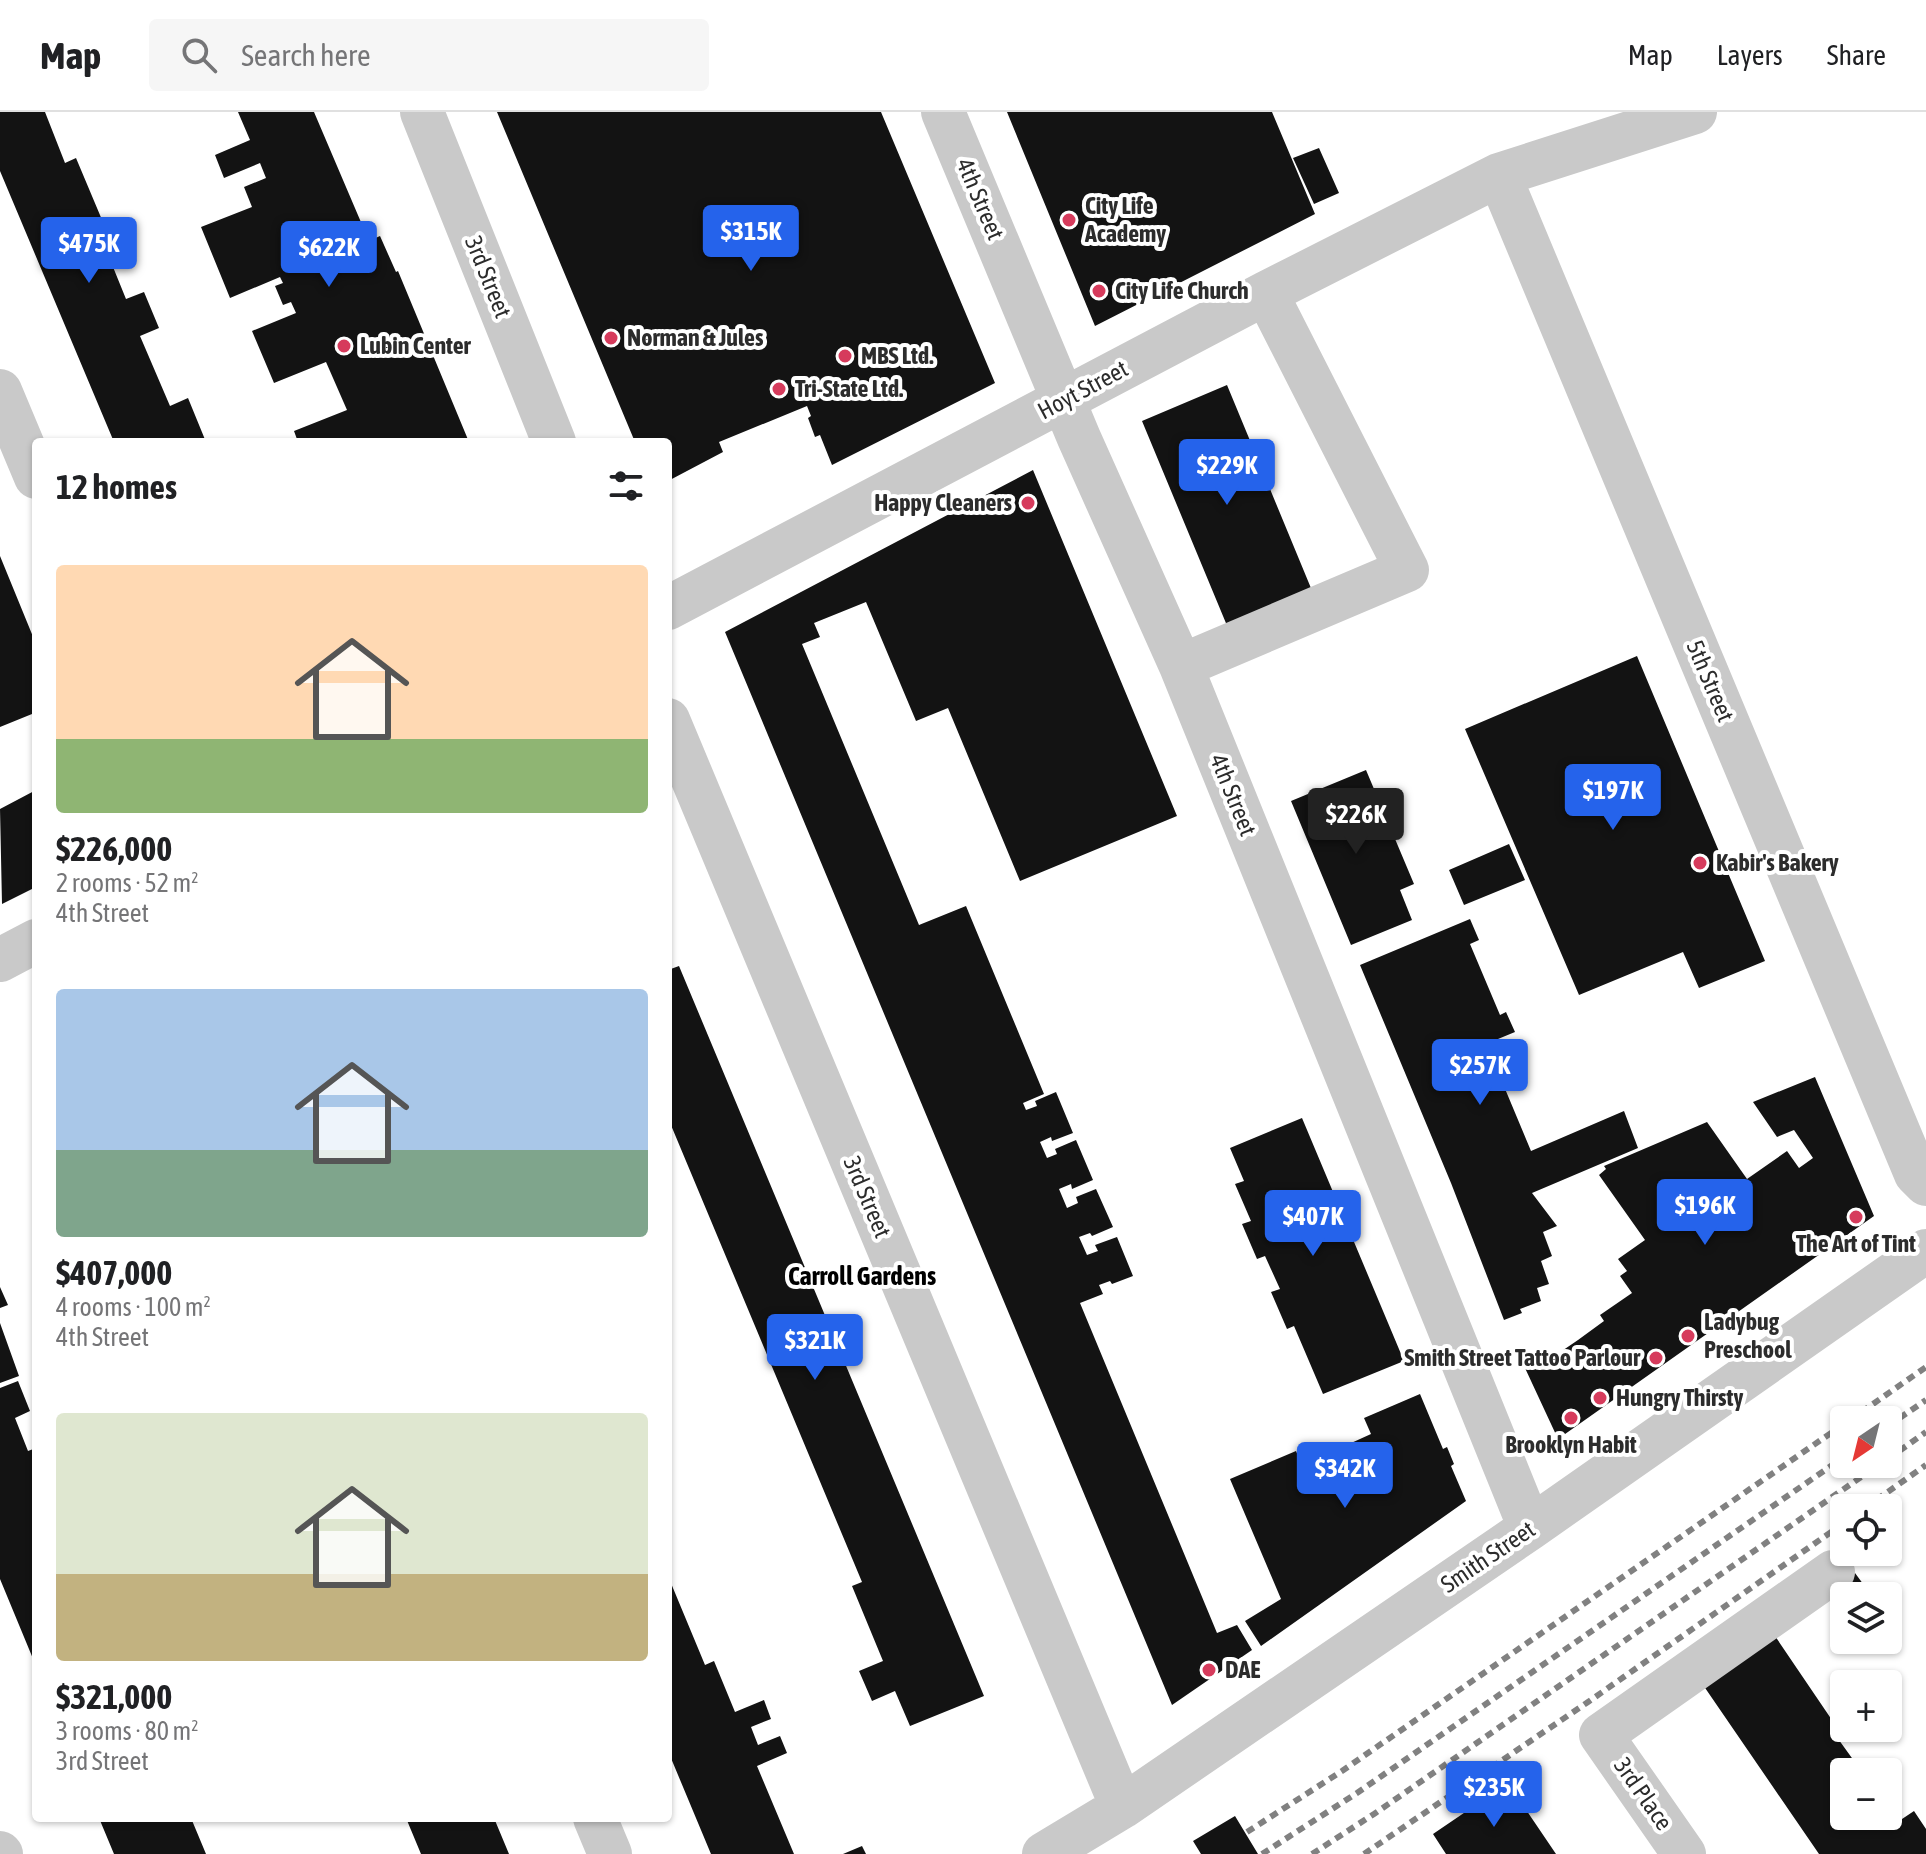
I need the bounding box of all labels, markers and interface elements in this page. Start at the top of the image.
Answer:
search box [149,19,709,91]
icon: search [177,33,221,77]
text: Map [40,34,101,77]
text: Search here [241,38,371,72]
text: Map [1628,39,1673,71]
text: Layers [1717,39,1783,71]
text: Share [1827,39,1886,71]
street label: 4th Street [951,154,1010,244]
place label: City Life Academy [1084,192,1166,247]
pin: $315K [695,205,807,273]
marker: City Life Academy [1060,211,1078,229]
text: $315K [721,216,781,246]
pin: $475K [33,217,145,285]
pin: $622K [273,221,385,289]
text: $475K [59,228,119,258]
text: $622K [299,232,359,262]
street label: 3rd Street [460,232,517,322]
place label: City Life Church [1115,277,1249,304]
marker: City Life Church [1090,282,1108,300]
place label: Norman & Jules [627,324,764,351]
marker: Norman & Jules [602,329,620,347]
place label: Lubin Center [360,332,472,359]
marker: Lubin Center [335,337,353,355]
place label: MBS Ltd. [861,342,933,369]
marker: MBS Ltd. [836,347,854,365]
street label: Hoyt Street [1033,355,1132,424]
place label: Tri-State Ltd. [795,375,903,402]
marker: Tri-State Ltd. [770,380,788,398]
pin: $229K [1171,439,1283,507]
text: $229K [1197,450,1257,480]
icon: filters [604,464,648,508]
text: 12 homes [56,467,177,506]
place label: Happy Cleaners [874,489,1013,516]
marker: Happy Cleaners [1019,494,1037,512]
icon: home [280,617,424,761]
street label: 5th Street [1681,636,1740,726]
street label: 4th Street [1205,750,1262,840]
pin: $197K [1557,764,1669,832]
text: $197K [1583,775,1643,805]
pin: $226K [1300,788,1412,856]
text: $226K [1326,799,1386,829]
text: $226,000 [56,829,172,868]
place label: Kabir's Bakery [1716,849,1839,876]
marker: Kabir's Bakery [1691,854,1709,872]
text: 2 rooms · 52 m² [56,868,198,898]
text: 4th Street [56,898,149,928]
pin: $257K [1424,1039,1536,1107]
icon: home [280,1041,424,1185]
text: $257K [1450,1050,1510,1080]
street label: 3rd Street [838,1152,897,1242]
pin: $196K [1649,1179,1761,1247]
pin: $407K [1257,1190,1369,1258]
text: $196K [1675,1190,1735,1220]
text: $407K [1283,1201,1343,1231]
marker: The Art of Tint [1847,1208,1865,1226]
place label: The Art of Tint [1796,1230,1916,1257]
text: $407,000 [56,1253,172,1292]
district label: Carroll Gardens [788,1261,936,1291]
text: 4 rooms · 100 m² [56,1292,211,1322]
place label: Ladybug Preschool [1704,1308,1792,1363]
pin: $321K [759,1314,871,1382]
text: 4th Street [56,1322,149,1352]
text: $321K [785,1325,845,1355]
marker: Ladybug Preschool [1679,1327,1697,1345]
place label: Smith Street Tattoo Parlour [1404,1344,1641,1371]
marker: Smith Street Tattoo Parlour [1647,1349,1665,1367]
place label: Hungry Thirsty [1616,1384,1743,1411]
marker: Hungry Thirsty [1591,1389,1609,1407]
north arrow [1830,1406,1902,1478]
map controls [1830,1406,1902,1830]
marker: Brooklyn Habit [1562,1409,1580,1427]
place label: Brooklyn Habit [1505,1431,1637,1458]
pin: $342K [1289,1442,1401,1510]
text: $342K [1315,1453,1375,1483]
icon: home [280,1465,424,1609]
button: locate [1830,1494,1902,1566]
street label: Smith Street [1436,1515,1540,1598]
button: layers [1830,1582,1902,1654]
place label: DAE [1225,1656,1260,1683]
marker: DAE [1200,1661,1218,1679]
button: + [1830,1670,1902,1742]
text: $321,000 [56,1677,172,1716]
text: 3 rooms · 80 m² [56,1716,198,1746]
text: 3rd Street [56,1746,149,1776]
street label: 3rd Place [1609,1752,1678,1835]
button: − [1830,1758,1902,1830]
pin: $235K [1438,1761,1550,1829]
text: $235K [1464,1772,1524,1802]

